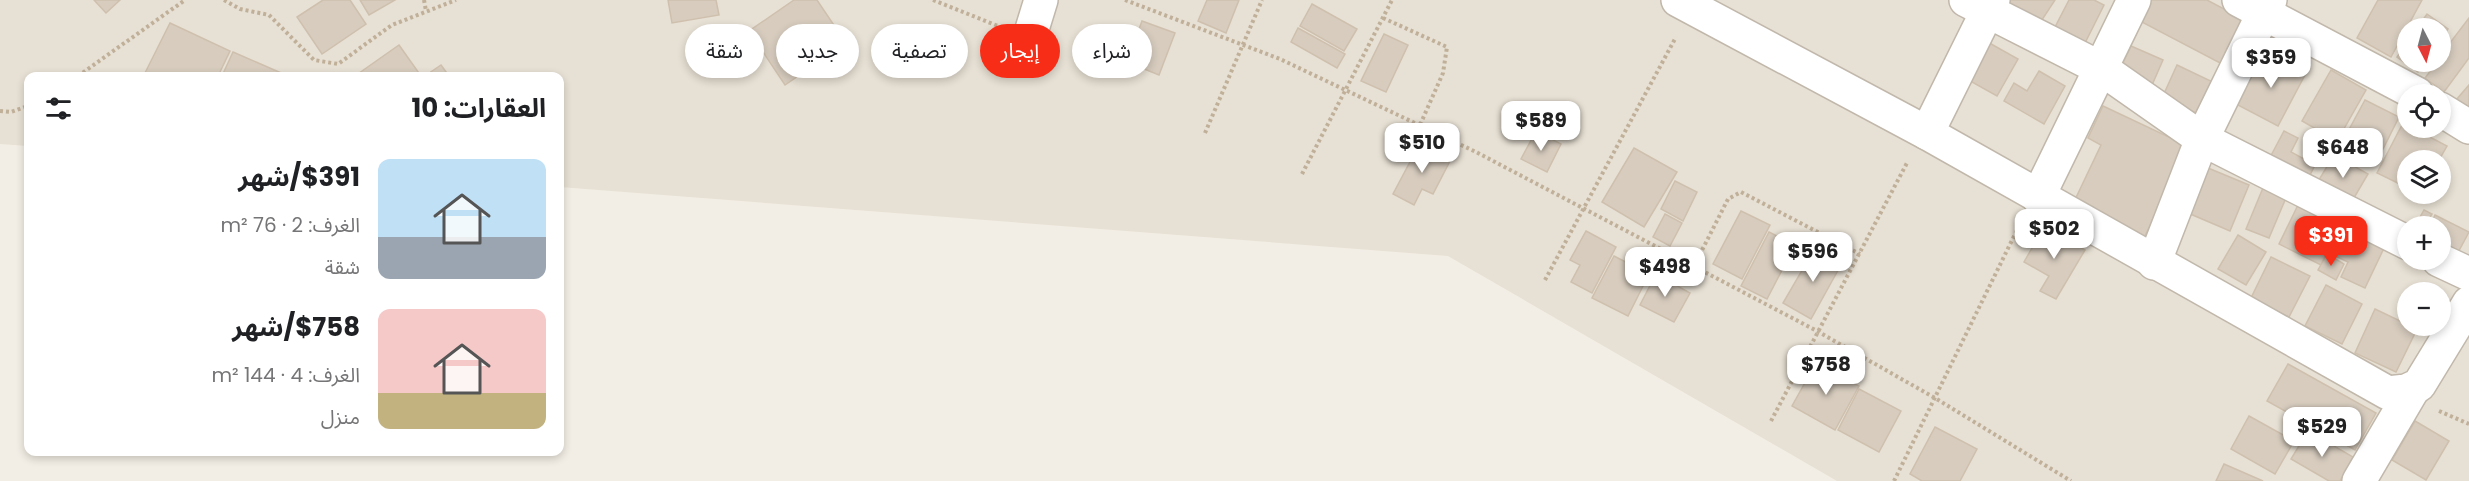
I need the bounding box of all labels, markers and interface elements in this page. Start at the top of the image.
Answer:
north arrow [2397,18,2451,72]
map controls [2397,18,2451,336]
chip: شقة [685,24,764,78]
chip: جديد [776,24,859,78]
chip: تصفية [871,24,968,78]
chip: إيجار [980,24,1060,78]
chip: شراء [1072,24,1152,78]
pin: $359 [2235,38,2307,89]
text: $359 [2246,43,2296,71]
button: locate [2397,84,2451,138]
text: العقارات: 10 [411,90,546,126]
icon: filters [42,92,75,125]
pin: $589 [1505,101,1577,152]
text: $589 [1515,106,1567,134]
pin: $510 [1386,123,1458,174]
text: $510 [1399,128,1445,156]
pin: $648 [2307,128,2379,179]
text: $648 [2317,133,2369,161]
button: layers [2397,150,2451,204]
text: $391/شهر [238,159,360,195]
icon: home [426,183,498,255]
pin: $502 [2018,209,2090,260]
text: الغرف: 2 · 76 m² [220,211,360,239]
text: $502 [2029,214,2079,242]
pin: $391 [2295,216,2367,267]
button: + [2397,216,2451,270]
text: $391 [2308,221,2354,249]
pin: $596 [1777,232,1849,283]
text: $596 [1787,237,1839,265]
pin: $498 [1629,247,1701,298]
text: $498 [1639,252,1691,280]
text: شقة [325,253,360,281]
button: − [2397,282,2451,336]
text: $758/شهر [232,309,360,345]
icon: home [426,333,498,405]
pin: $758 [1790,345,1862,396]
text: $758 [1801,350,1851,378]
text: الغرف: 4 · 144 m² [211,361,360,389]
text: منزل [321,403,360,431]
pin: $529 [2286,407,2358,458]
text: $529 [2297,412,2347,440]

